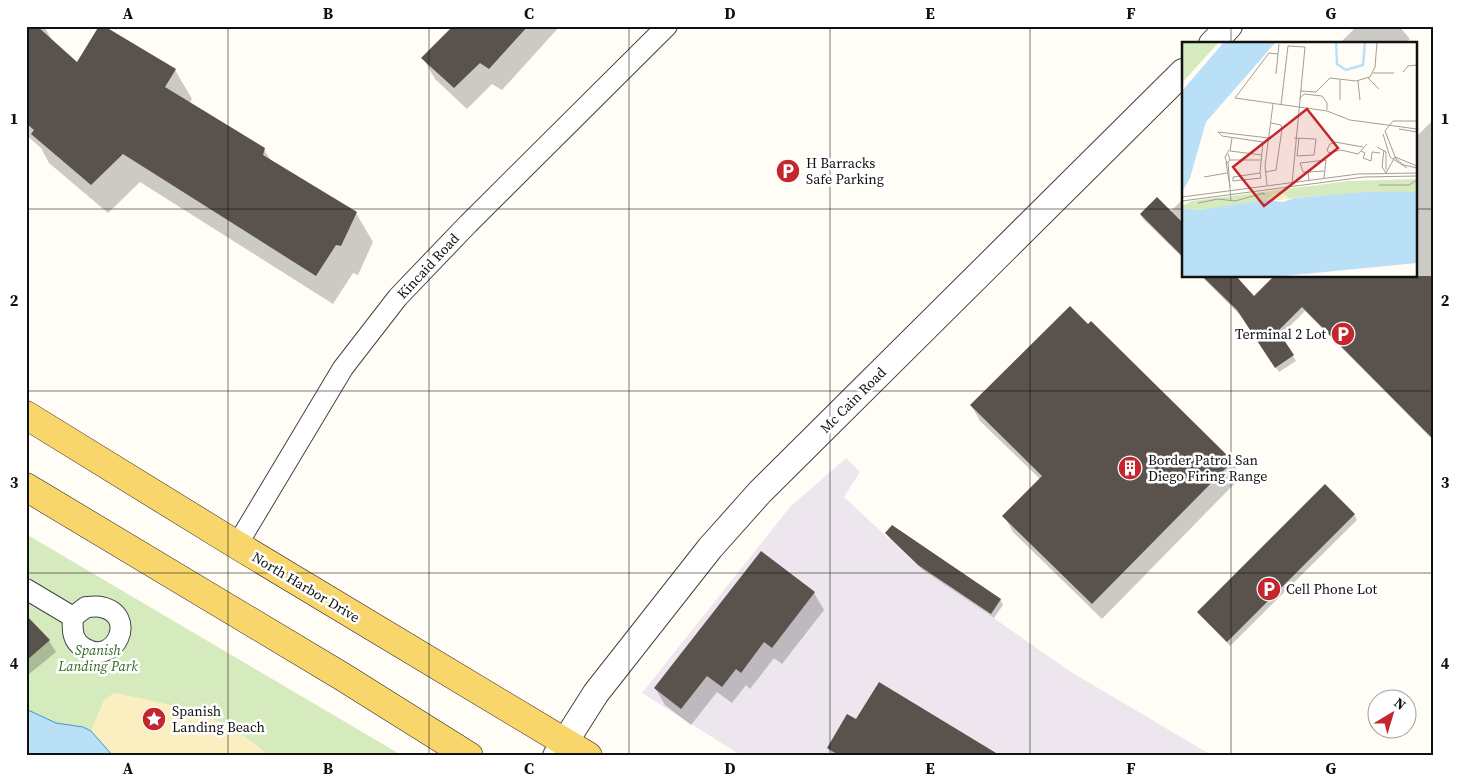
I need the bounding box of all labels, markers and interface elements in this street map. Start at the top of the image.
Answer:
text: A [123,2,134,24]
text: B [323,2,334,24]
text: C [524,2,534,24]
text: D [724,2,736,24]
text: E [925,2,935,24]
text: F [1126,2,1136,24]
text: G [1326,2,1337,24]
inset map [1182,42,1416,278]
text: 1 [10,107,18,129]
text: 1 [1441,107,1449,129]
place label: H Barracks Safe Parking [806,153,884,189]
parking icon: H Barracks Safe Parking [775,158,801,184]
street label: Kincaid Road [392,229,464,303]
text: 2 [10,289,19,311]
text: 2 [1441,289,1450,311]
parking icon: Terminal 2 Lot [1330,321,1356,347]
place label: Terminal 2 Lot [1235,324,1326,344]
street label: Mc Cain Road [816,362,891,437]
place label: Border Patrol San Diego Firing Range [1148,450,1267,486]
building icon: Border Patrol San Diego Firing Range [1117,455,1143,481]
text: 3 [10,471,19,493]
text: 3 [1441,471,1450,493]
street label: North Harbor Drive [248,547,364,627]
parking icon: Cell Phone Lot [1256,576,1282,602]
place label: Cell Phone Lot [1286,579,1378,599]
park label: Spanish Landing Park [57,640,138,676]
text: 4 [10,652,19,674]
text: 4 [1441,652,1450,674]
north arrow [1366,690,1416,740]
text: N [1390,693,1410,715]
place label: Spanish Landing Beach [172,701,265,737]
place icon: Spanish Landing Beach [141,706,167,732]
text: A [123,757,134,779]
text: B [323,757,334,779]
text: C [524,757,534,779]
text: D [724,757,736,779]
text: E [925,757,935,779]
text: F [1126,757,1136,779]
text: G [1326,757,1337,779]

